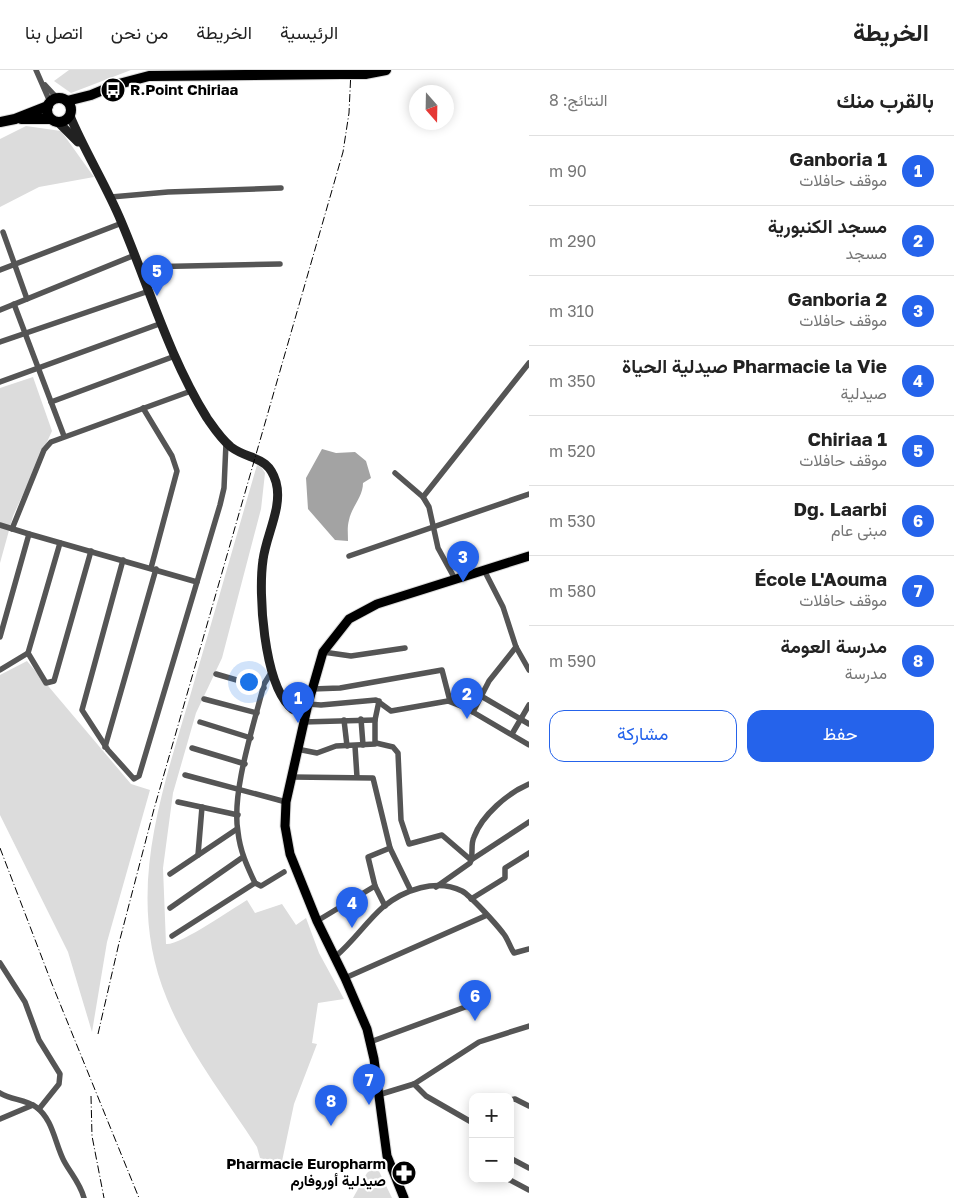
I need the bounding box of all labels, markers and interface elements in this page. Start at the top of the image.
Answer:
text: الخريطة [853,17,929,46]
text: اتصل بنا [25,21,83,43]
text: من نحن [111,21,168,43]
text: الخريطة [196,21,252,43]
text: الرئيسية [280,21,338,43]
bus stop icon: R.Point Chiriaa [100,77,126,103]
place label: R.Point Chiriaa [130,80,239,98]
north arrow [409,85,454,130]
text: بالقرب منك [837,87,934,113]
text: النتائج: 8 [549,90,608,110]
text: Ganboria 1 [789,147,887,170]
text: 90 m [549,161,587,181]
text: 1 [914,161,922,181]
text: موقف حافلات [799,170,887,190]
text: مسجد الكنبورية [768,214,887,237]
text: 290 m [549,231,596,251]
text: 2 [913,231,923,251]
text: مسجد [846,243,887,263]
pin: 5 [141,255,173,296]
text: Ganboria 2 [787,287,887,310]
text: 310 m [549,301,594,321]
text: 3 [913,301,923,321]
text: موقف حافلات [799,310,887,330]
text: Pharmacie la Vie صيدلية الحياة [622,354,887,377]
text: 350 m [549,371,596,391]
text: 4 [913,371,923,391]
text: صيدلية [841,383,887,403]
text: Chiriaa 1 [808,427,887,450]
text: 520 m [549,441,596,461]
text: 5 [913,441,923,461]
text: موقف حافلات [799,450,887,470]
text: Dg. Laarbi [794,497,887,520]
text: 530 m [549,511,596,531]
text: 6 [913,511,923,531]
text: مبنى عام [831,520,887,540]
pin: 3 [447,541,479,582]
text: École L'Aouma [755,567,887,590]
text: 580 m [549,581,596,601]
text: 7 [914,581,922,601]
text: موقف حافلات [799,590,887,610]
text: مدرسة العومة [780,634,887,657]
text: 590 m [549,651,596,671]
text: 8 [913,651,923,671]
text: مدرسة [845,663,887,683]
your location [236,669,262,695]
pin: 2 [451,678,483,719]
pin: 1 [282,682,314,723]
button: مشاركة [549,710,737,762]
button: حفظ [747,710,934,762]
pin: 4 [336,887,368,928]
pin: 6 [459,980,491,1021]
pin: 7 [353,1064,385,1105]
pin: 8 [315,1085,347,1126]
map controls [469,1093,514,1183]
button: + [469,1093,514,1138]
button: − [469,1138,514,1183]
place label: Pharmacie Europharm صيدلية أوروفارم [226,1154,386,1191]
pharmacy icon: Pharmacie Europharm صيدلية أوروفارم [391,1160,417,1186]

